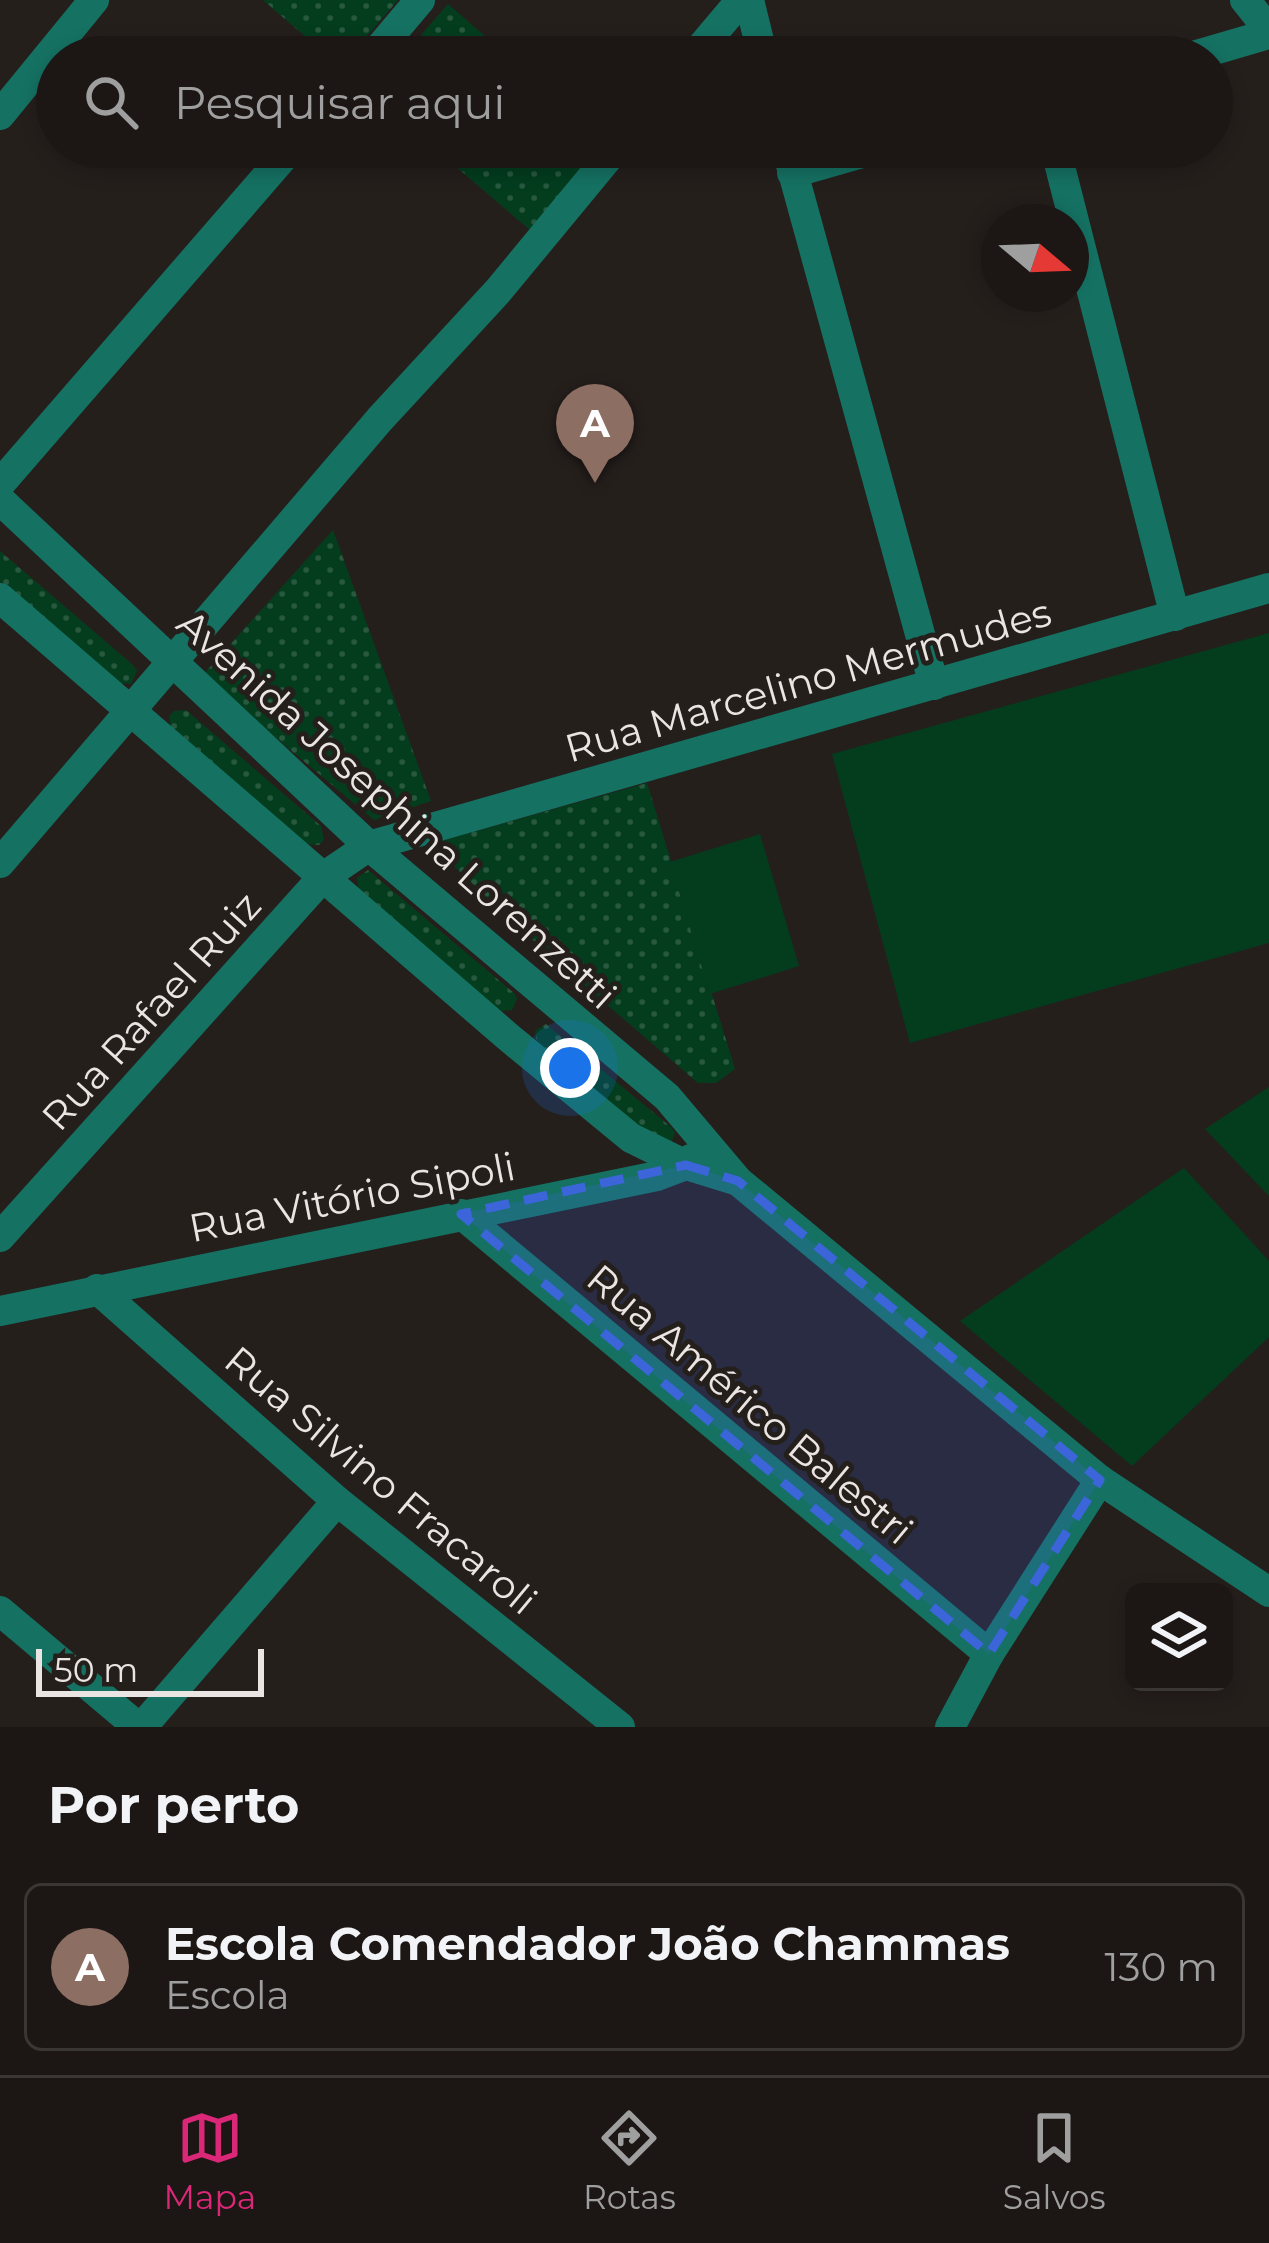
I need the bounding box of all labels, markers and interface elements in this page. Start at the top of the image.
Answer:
search box [36,36,1233,168]
icon: search [78,69,144,135]
text: Pesquisar aqui [174,75,505,130]
north arrow [981,204,1089,312]
pin: A [556,384,634,483]
street label: Rua Marcelino Mermudes [560,588,1056,772]
street label: Avenida Josephina Lorenzetti [168,599,626,1019]
street label: Rua Rafael Ruiz [32,882,270,1140]
your location [540,1038,600,1098]
street label: Rua Vitório Sipoli [185,1142,519,1252]
street label: Rua Américo Balestri [578,1254,922,1554]
street label: Rua Silvino Fracaroli [215,1336,547,1624]
map controls [1125,1583,1233,1691]
button: layers [1125,1583,1233,1691]
scale bar [36,1643,264,1696]
text: 50 m [54,1650,138,1690]
text: Por perto [48,1774,299,1836]
text: Escola Comendador João Chammas [165,1916,1010,1971]
text: A [75,1943,105,1991]
text: 130 m [1105,1943,1218,1991]
text: Escola [165,1971,289,2019]
tab: Mapa [163,2105,256,2217]
tab: Rotas [583,2105,676,2217]
tab: Salvos [1003,2105,1106,2217]

